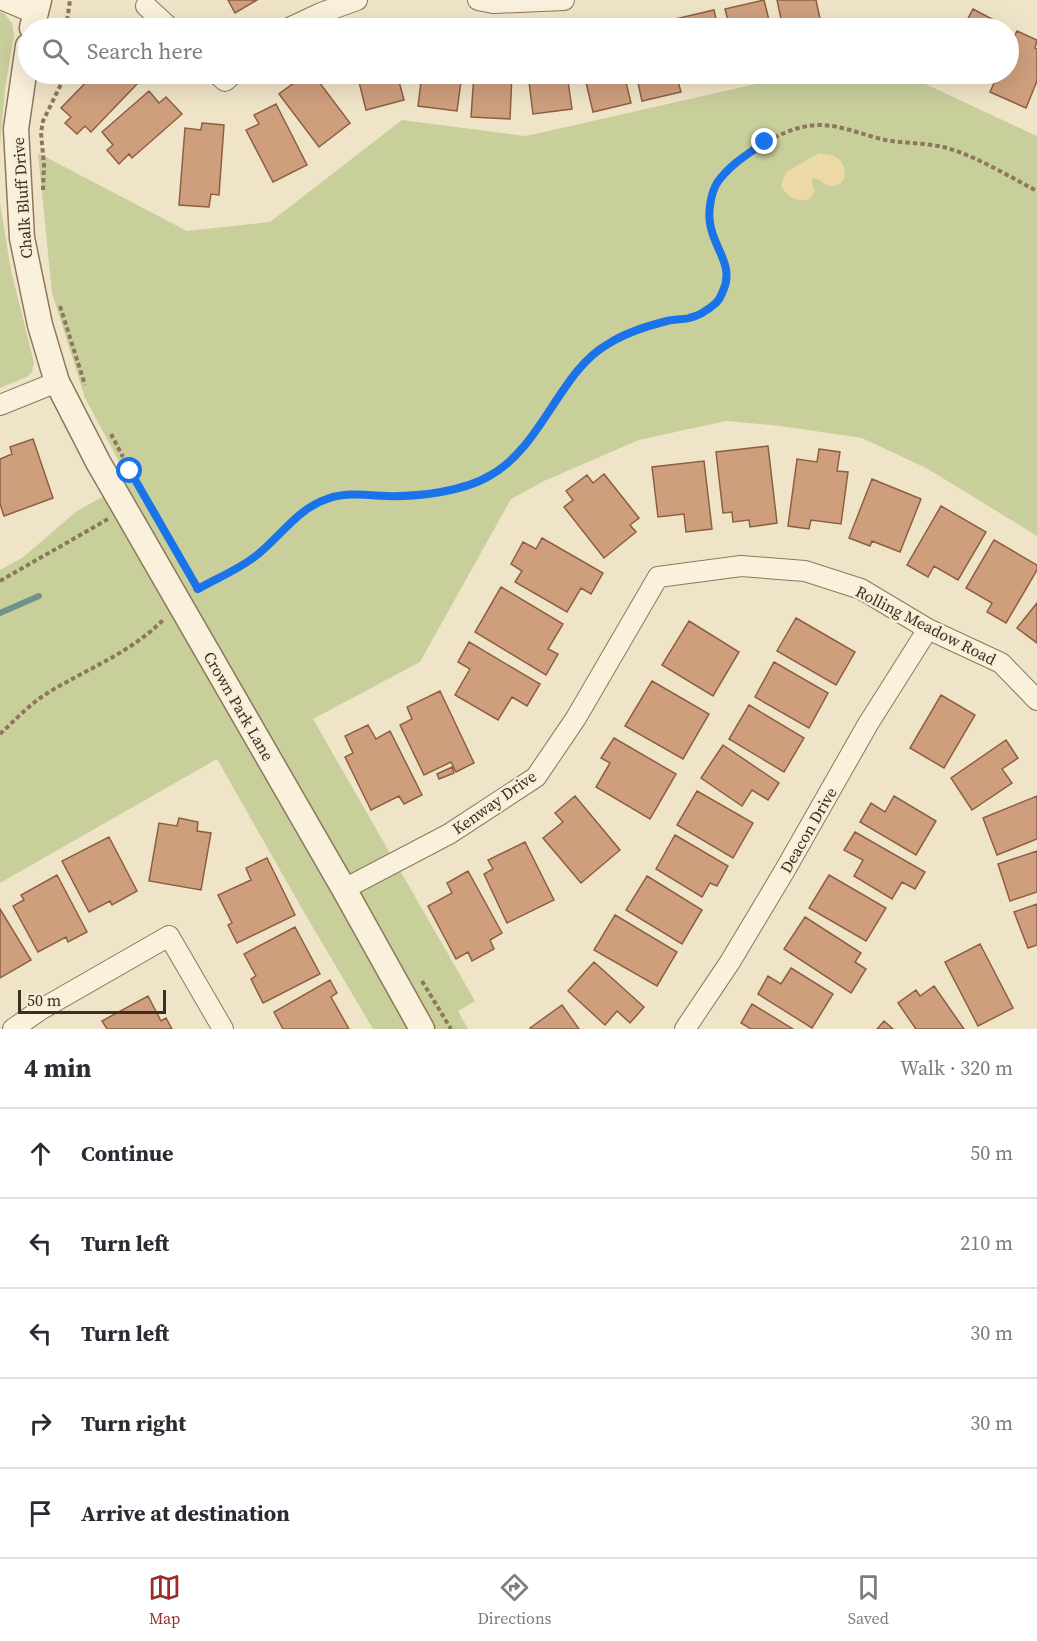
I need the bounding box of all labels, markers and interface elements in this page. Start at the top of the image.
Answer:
search box [18,18,1019,84]
icon: search [39,35,72,68]
text: Search here [87,36,203,66]
route end [751,128,777,154]
street label: Chalk Bluff Drive [7,136,37,260]
route start [116,457,142,483]
street label: Rolling Meadow Road [852,580,1000,670]
street label: Crown Park Lane [199,647,279,765]
street label: Kenway Drive [447,765,541,839]
street label: Deacon Drive [774,783,842,877]
scale bar [18,987,166,1014]
text: 50 m [27,989,61,1011]
text: 4 min [24,1050,91,1086]
text: Walk · 320 m [900,1054,1013,1082]
icon: ahead [24,1137,57,1170]
text: Continue [81,1138,174,1168]
text: 50 m [970,1139,1013,1167]
icon: left [24,1227,57,1260]
text: Turn left [81,1228,169,1258]
text: 210 m [960,1229,1013,1257]
icon: left [24,1317,57,1350]
text: Turn left [81,1318,169,1348]
text: 30 m [970,1319,1013,1347]
icon: right [24,1407,57,1440]
text: Turn right [81,1408,186,1438]
text: 30 m [970,1409,1013,1437]
icon: arrive [24,1497,57,1530]
text: Arrive at destination [81,1498,290,1528]
tab: Map [148,1571,181,1629]
tab: Directions [477,1571,552,1629]
tab: Saved [848,1571,889,1629]

